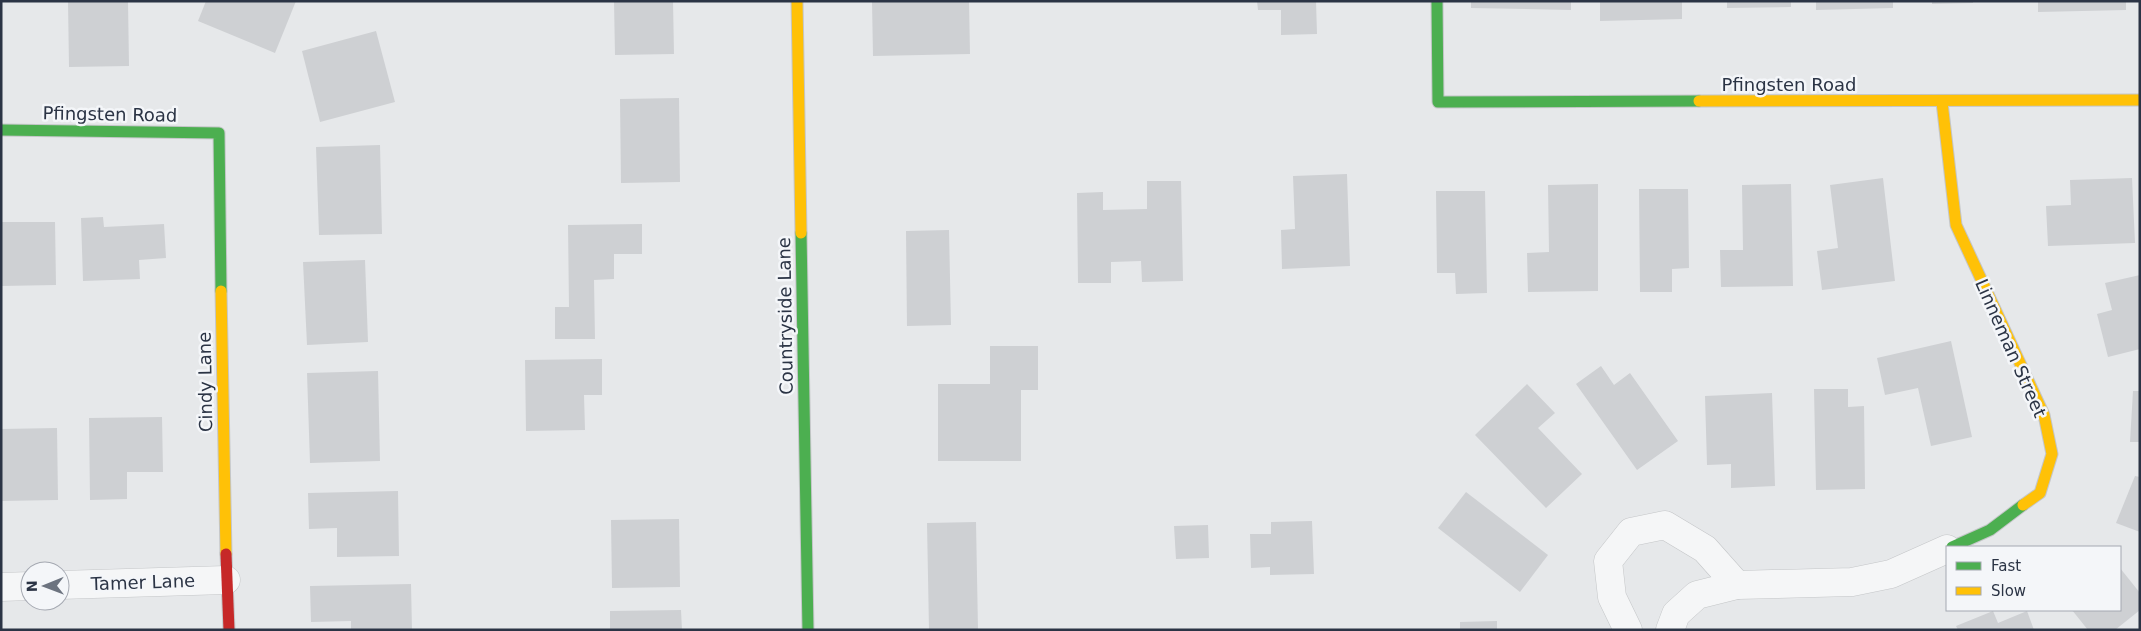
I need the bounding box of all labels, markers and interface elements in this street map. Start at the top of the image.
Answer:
street label: Pfingsten Road [1722,74,1856,95]
street label: Pfingsten Road [42,102,178,126]
street label: Countryside Lane [773,237,797,395]
street label: Linneman Street [1971,276,2051,420]
street label: Cindy Lane [194,332,216,432]
legend [1946,546,2121,611]
text: Fast [1991,557,2021,575]
north arrow [20,561,70,611]
street label: Tamer Lane [90,570,195,594]
text: N [24,580,40,592]
text: Slow [1991,582,2026,600]

